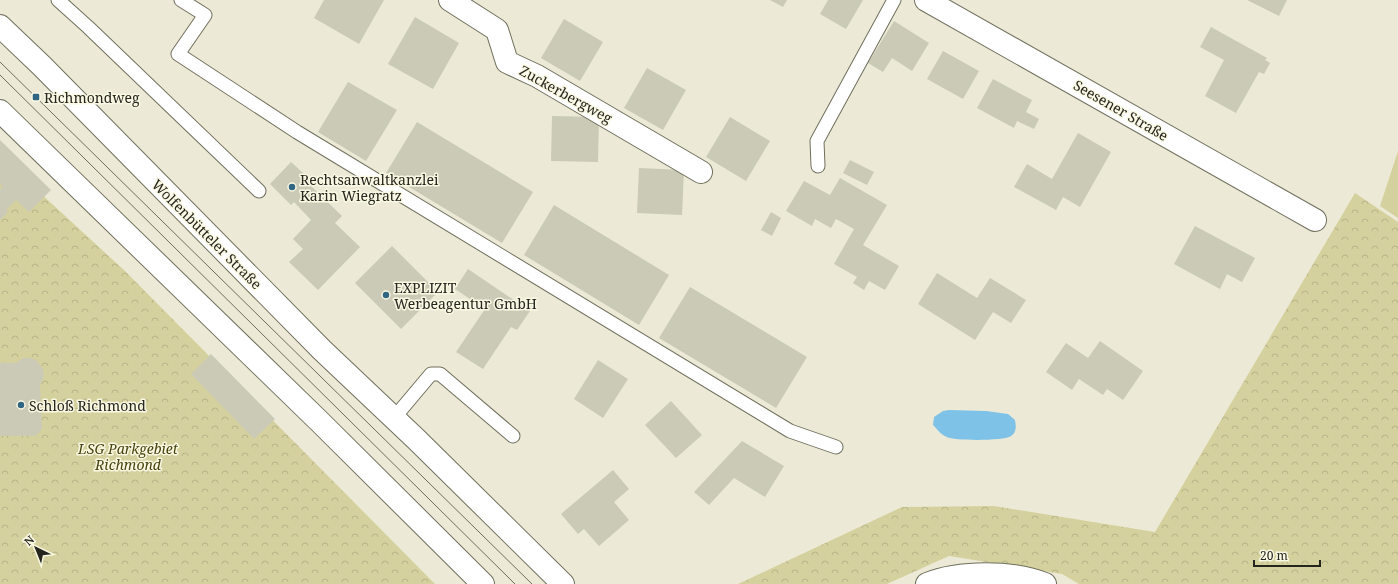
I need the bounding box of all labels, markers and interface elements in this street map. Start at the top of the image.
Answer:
street label: Zuckerbergweg [516,61,616,128]
street label: Seesener Straße [1070,75,1172,145]
place label: Richmondweg [44,88,140,107]
marker: Richmondweg [31,92,41,102]
place label: Rechtsanwaltkanzlei Karin Wiegratz [300,170,439,205]
street label: Wolfenbütteler Straße [148,175,266,293]
marker: Rechtsanwaltkanzlei Karin Wiegratz [287,182,297,192]
place label: EXPLIZIT Werbeagentur GmbH [394,278,537,313]
marker: EXPLIZIT Werbeagentur GmbH [381,290,391,300]
place label: Schloß Richmond [29,396,146,415]
marker: Schloß Richmond [16,400,26,410]
park label: LSG Parkgebiet Richmond [77,439,179,474]
north arrow [16,528,56,568]
text: N [21,532,37,549]
scale bar [1254,542,1320,568]
text: 20 m [1260,547,1288,564]

